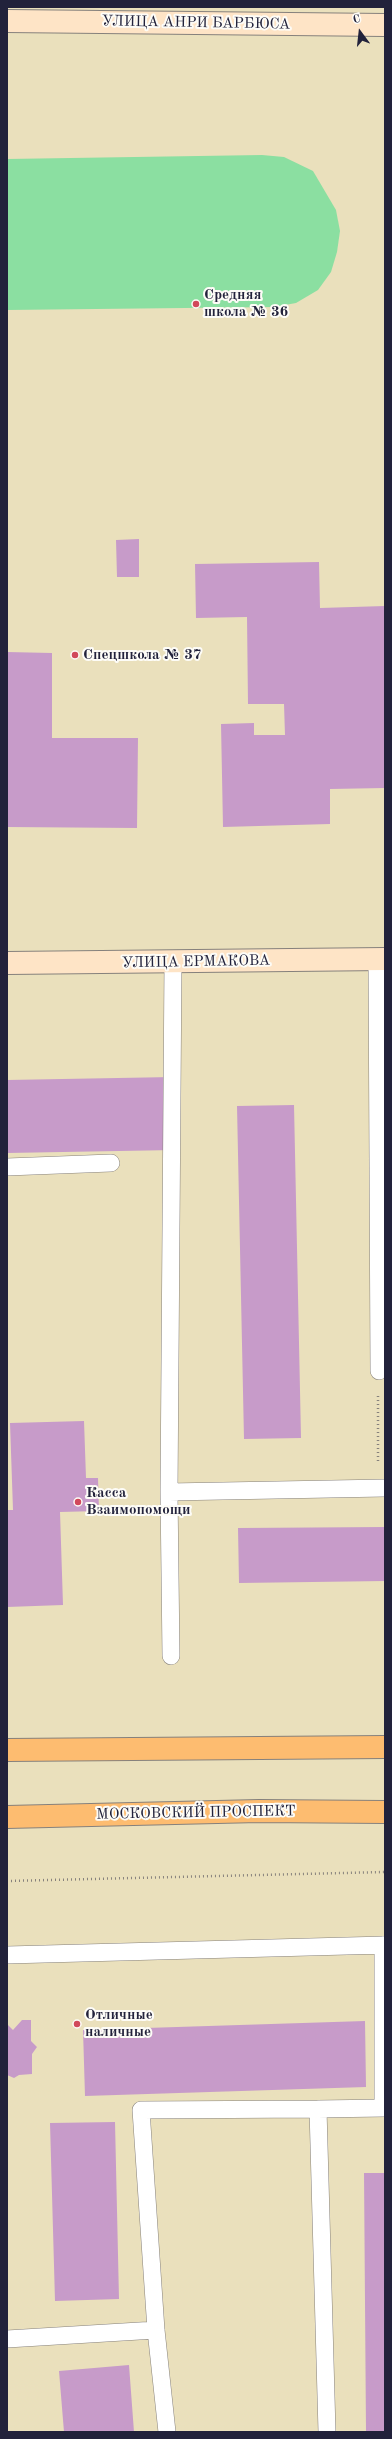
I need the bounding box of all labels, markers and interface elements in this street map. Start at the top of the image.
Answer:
street label: УЛИЦА АНРИ БАРБЮСА [102,12,290,34]
north arrow [340,12,380,52]
text: С [352,14,362,26]
place label: Средняя школа № 36 [204,286,288,321]
marker: Средняя школа № 36 [191,299,201,309]
place label: Спецшкола № 37 [83,646,202,664]
marker: Спецшкола № 37 [70,650,80,660]
street label: УЛИЦА ЕРМАКОВА [122,952,270,972]
place label: Касса Взаимопомощи [86,1484,191,1519]
marker: Касса Взаимопомощи [73,1497,83,1507]
street label: МОСКОВСКИЙ ПРОСПЕКТ [96,1802,296,1824]
place label: Отличные наличные [85,2006,153,2041]
marker: Отличные наличные [72,2019,82,2029]

